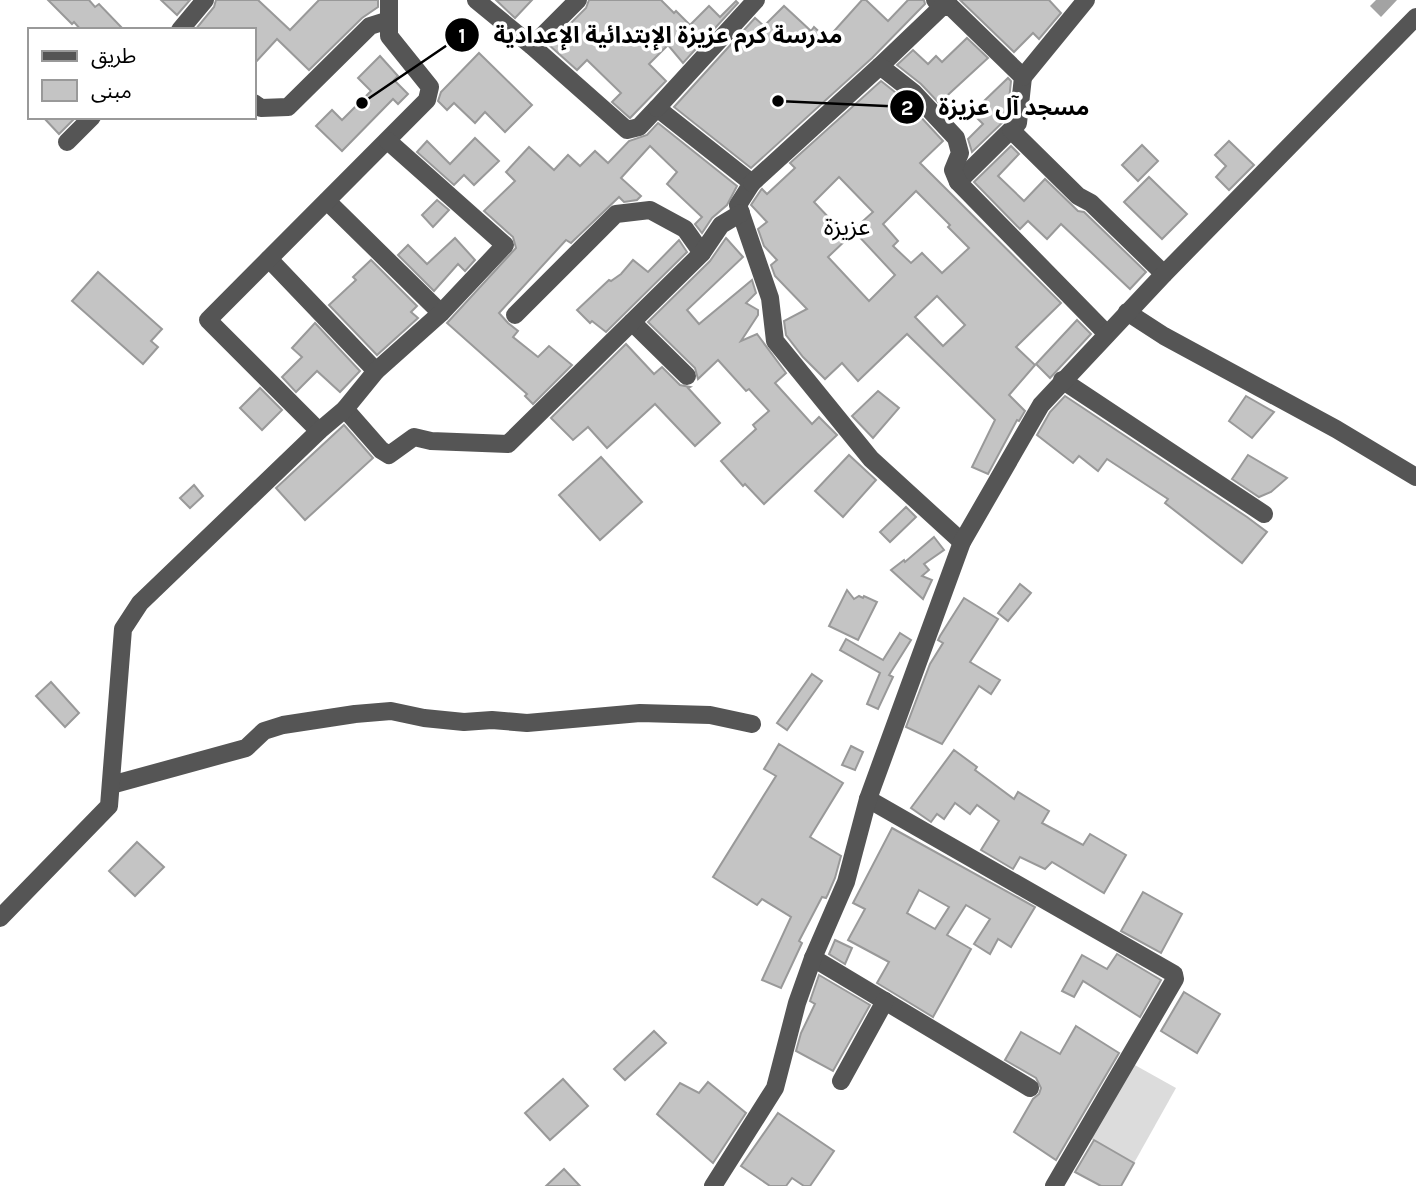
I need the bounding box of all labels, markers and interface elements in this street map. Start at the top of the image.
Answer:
callout: مدرسة كرم عزيزة الإبتدائية الإعدادية [444,13,856,57]
text: مدرسة كرم عزيزة الإبتدائية الإعدادية [493,22,843,53]
text: 1 [458,24,466,48]
legend [28,28,256,119]
text: طريق [91,44,136,69]
text: مبنى [91,79,132,103]
callout: مسجد آل عزيزة [889,85,1103,129]
text: مسجد آل عزيزة [939,94,1089,121]
text: 2 [901,96,913,120]
district label: عزيزة [824,213,870,241]

